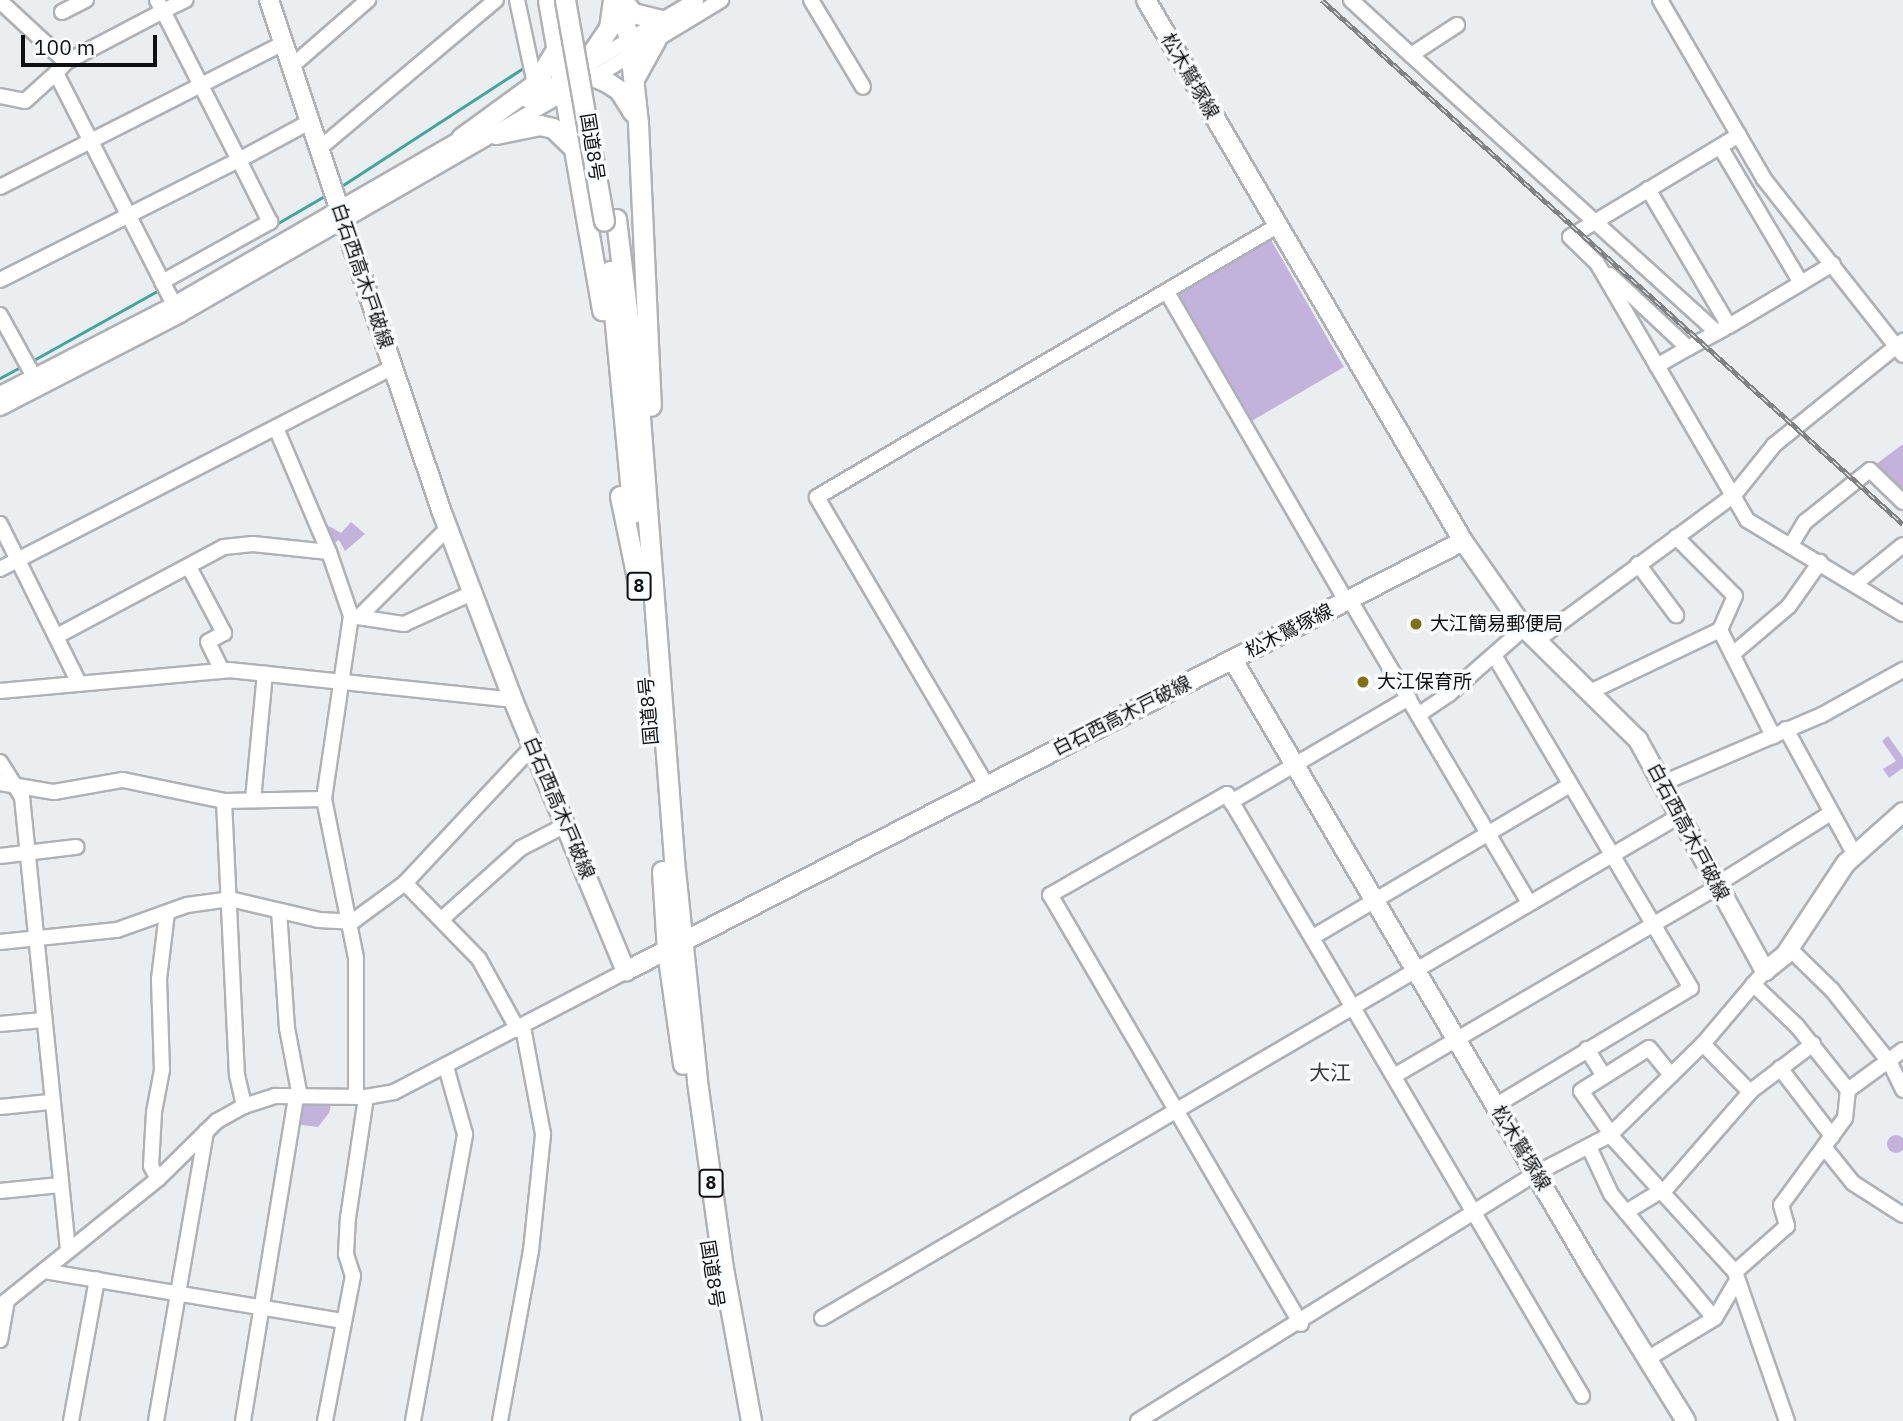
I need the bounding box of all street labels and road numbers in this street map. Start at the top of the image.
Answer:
street label: 松木鷲塚線 [1156,29,1224,123]
street label: 国道8号 [575,111,609,183]
street label: 白石西高木戸破線 [326,200,398,352]
road number: 8 [625,572,653,600]
street label: 松木鷲塚線 [1242,599,1336,663]
street label: 白石西高木戸破線 [1049,671,1195,761]
street label: 国道8号 [635,676,663,746]
street label: 白石西高木戸破線 [519,734,599,882]
street label: 白石西高木戸破線 [1642,760,1734,904]
street label: 松木鷲塚線 [1487,1101,1555,1195]
road number: 8 [697,1168,725,1198]
street label: 国道8号 [695,1238,729,1310]

